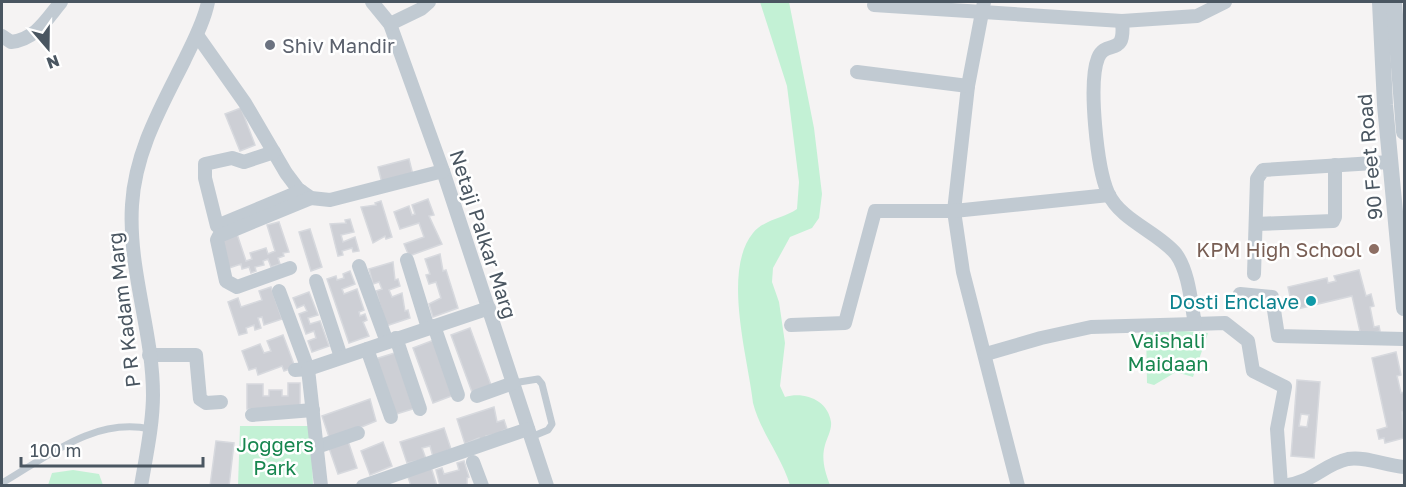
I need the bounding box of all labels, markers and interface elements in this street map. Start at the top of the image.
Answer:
north arrow [18,18,78,78]
place label: Shiv Mandir [282,33,395,57]
marker: Shiv Mandir [263,38,277,52]
text: N [44,51,62,74]
street label: 90 Feet Road [1352,93,1386,221]
street label: Netaji Palkar Marg [445,147,523,321]
street label: P R Kadam Marg [102,231,144,389]
place label: KPM High School [1196,237,1362,261]
marker: KPM High School [1367,242,1381,256]
place label: Dosti Enclave [1169,289,1299,313]
marker: Dosti Enclave [1304,294,1318,308]
park label: Vaishali Maidaan [1127,328,1209,375]
scale bar [21,430,202,468]
park label: Joggers Park [236,432,314,479]
text: 100 m [30,439,81,461]

